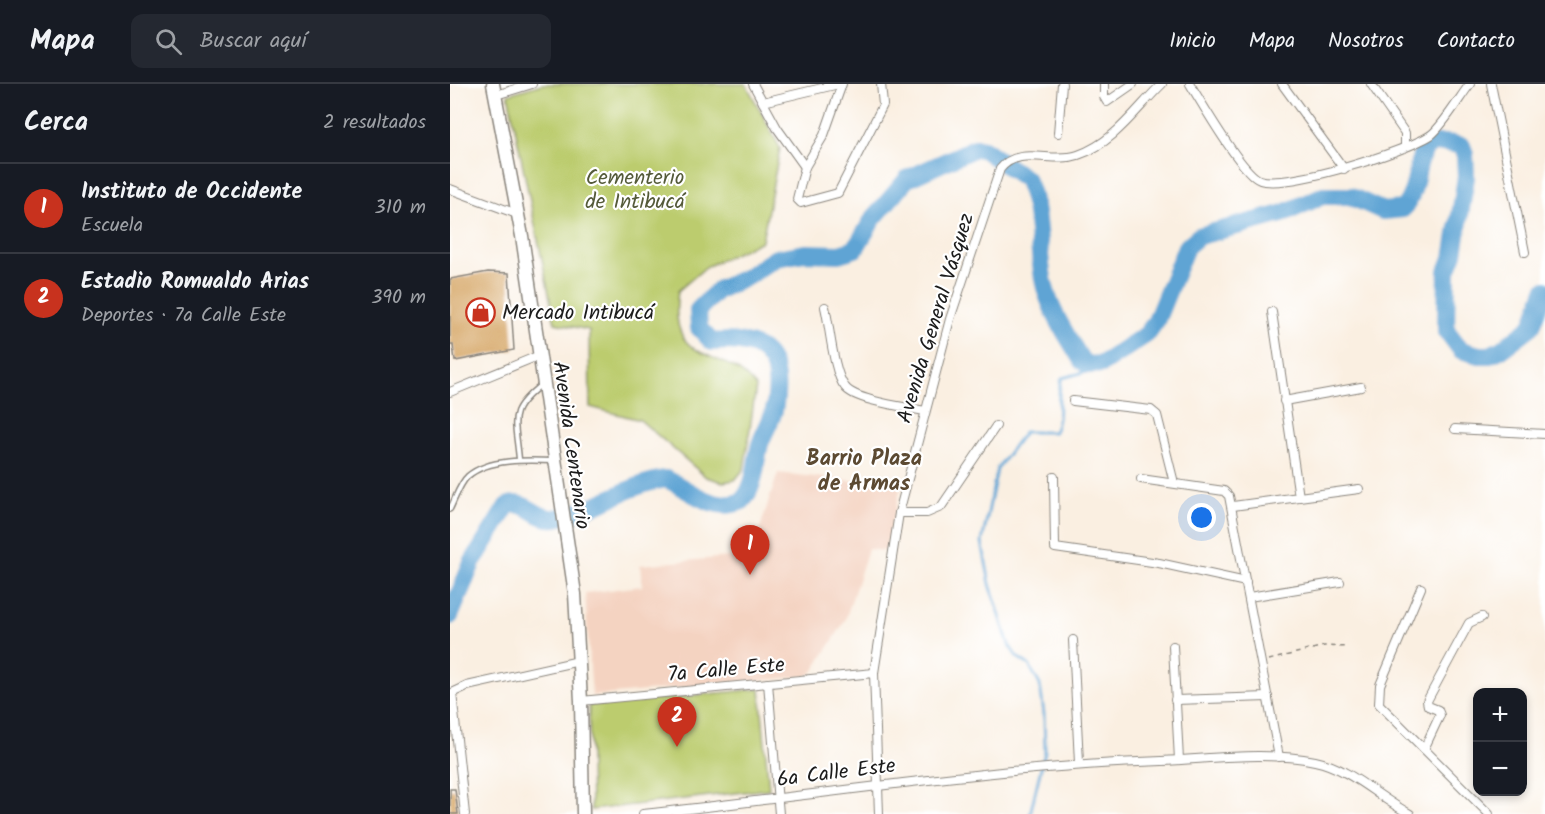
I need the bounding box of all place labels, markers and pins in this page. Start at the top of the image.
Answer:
shop icon: Mercado Intibucá [465,296,497,328]
place label: Mercado Intibucá [502,297,656,330]
pin: 1 [730,526,770,575]
pin: 2 [658,698,696,747]

